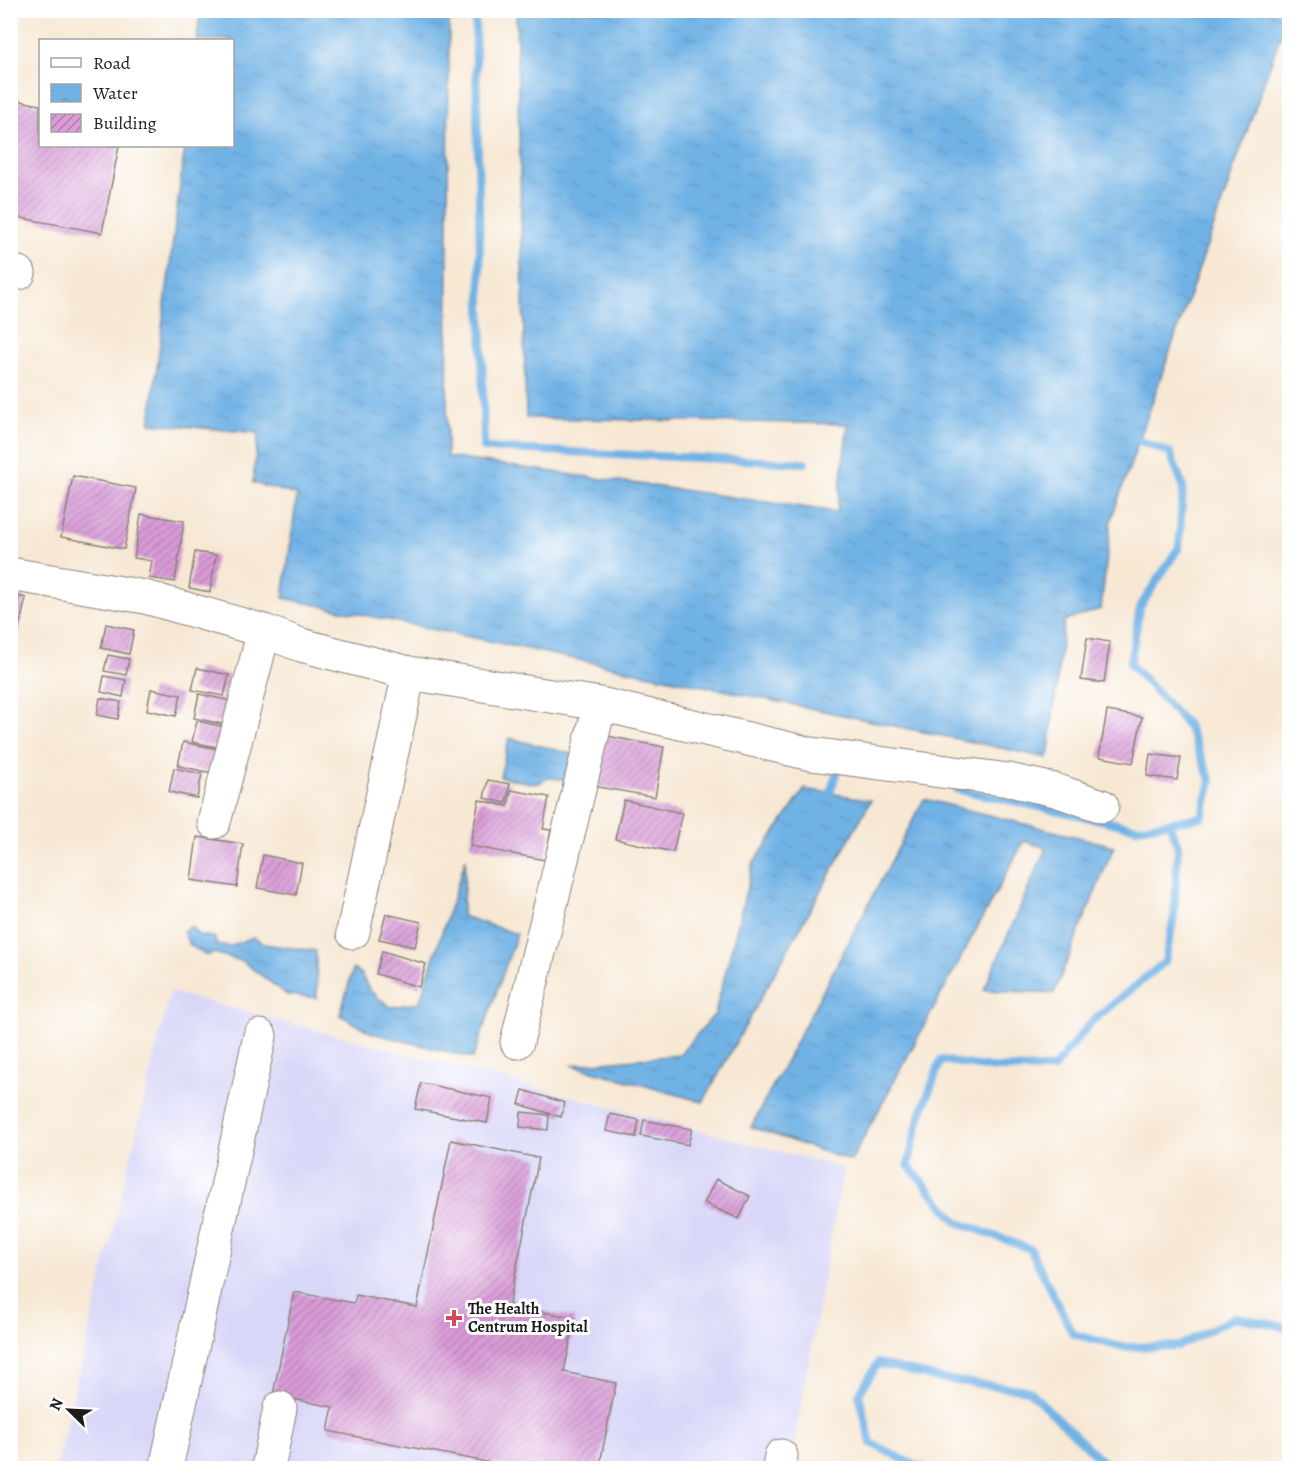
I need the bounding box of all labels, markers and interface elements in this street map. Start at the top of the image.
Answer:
legend [39,39,234,147]
text: Road [93,51,131,75]
text: Water [92,81,138,105]
text: Building [93,111,157,135]
place label: The Health Centrum Hospital [468,1298,589,1338]
marker: The Health Centrum Hospital [445,1309,463,1327]
north arrow [39,1380,99,1440]
text: N [44,1394,69,1414]

